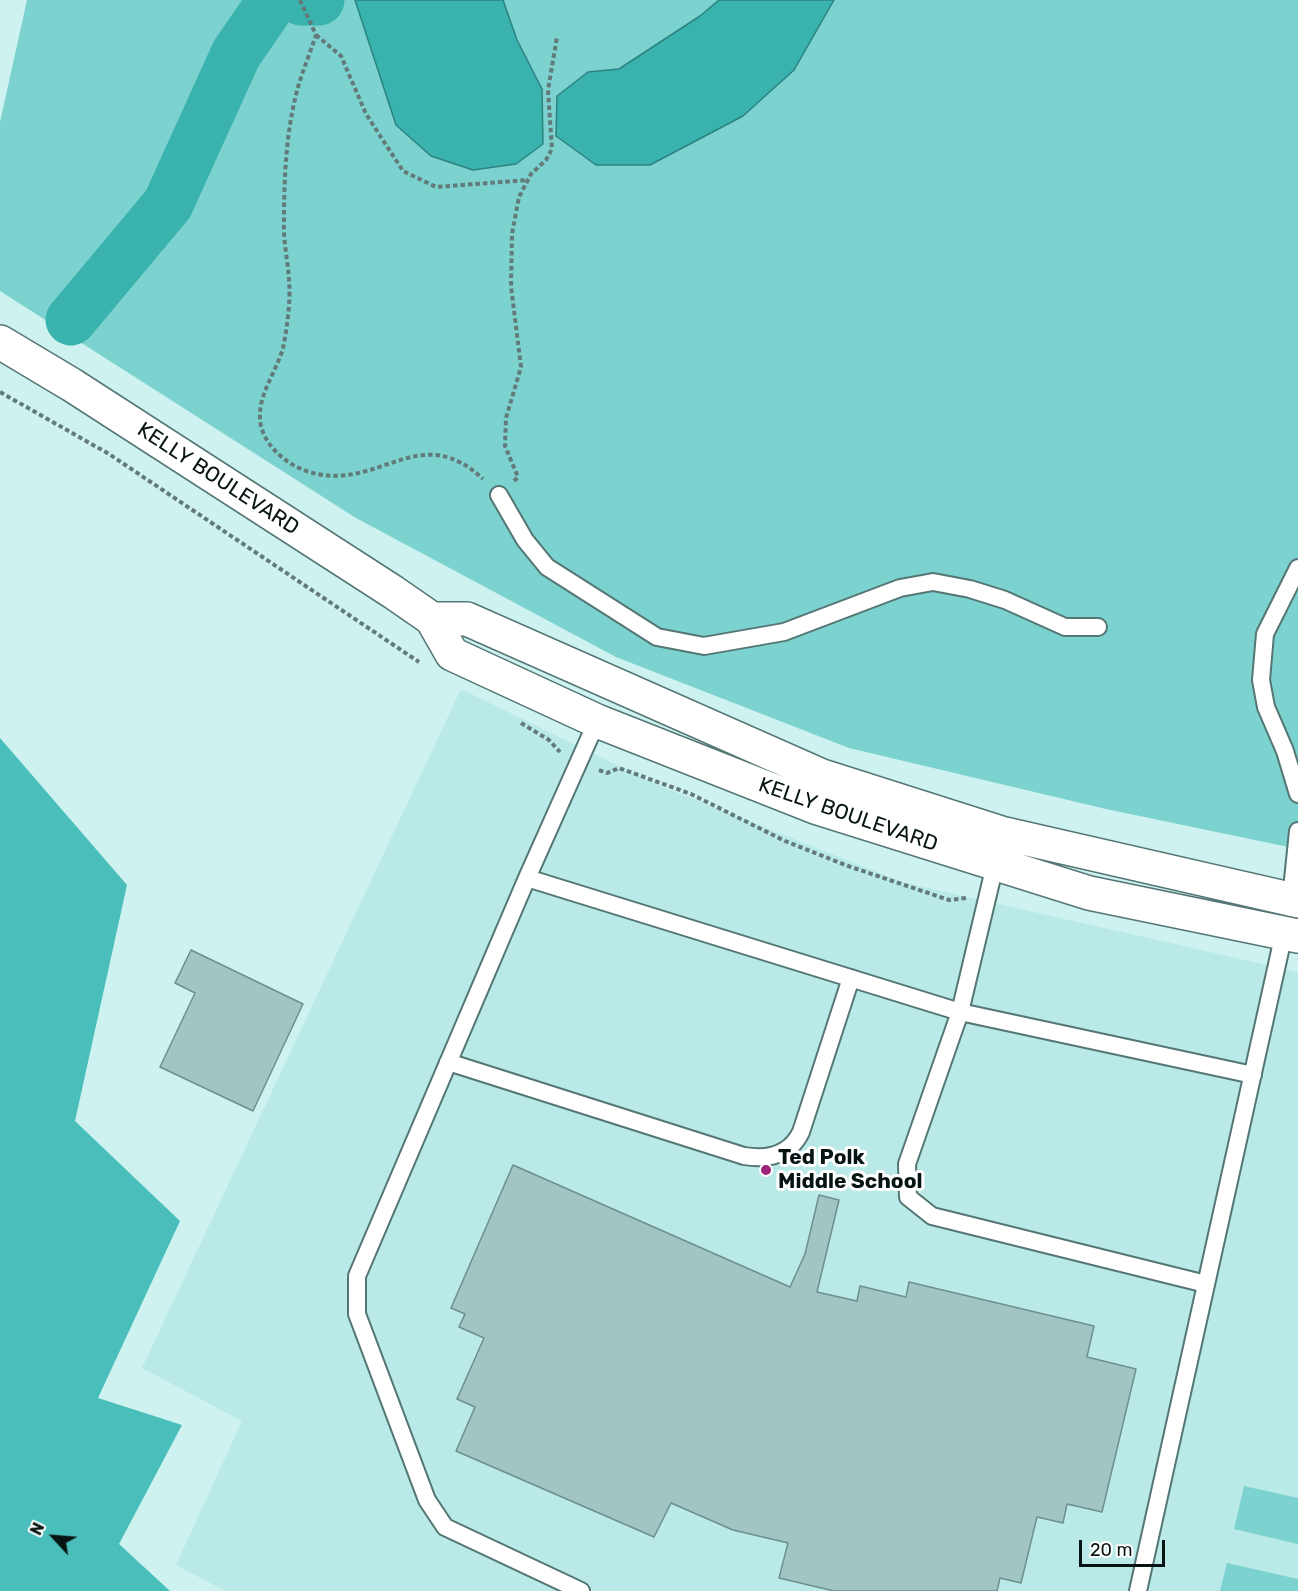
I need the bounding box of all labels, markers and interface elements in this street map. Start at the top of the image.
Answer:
street label: KELLY BOULEVARD [132,417,304,541]
street label: KELLY BOULEVARD [755,773,941,857]
place label: Ted Polk Middle School [778,1145,922,1195]
marker: Ted Polk Middle School [759,1163,773,1177]
north arrow [24,1507,84,1567]
text: N [26,1520,48,1538]
scale bar [1082,1528,1168,1566]
text: 20 m [1090,1539,1132,1561]

